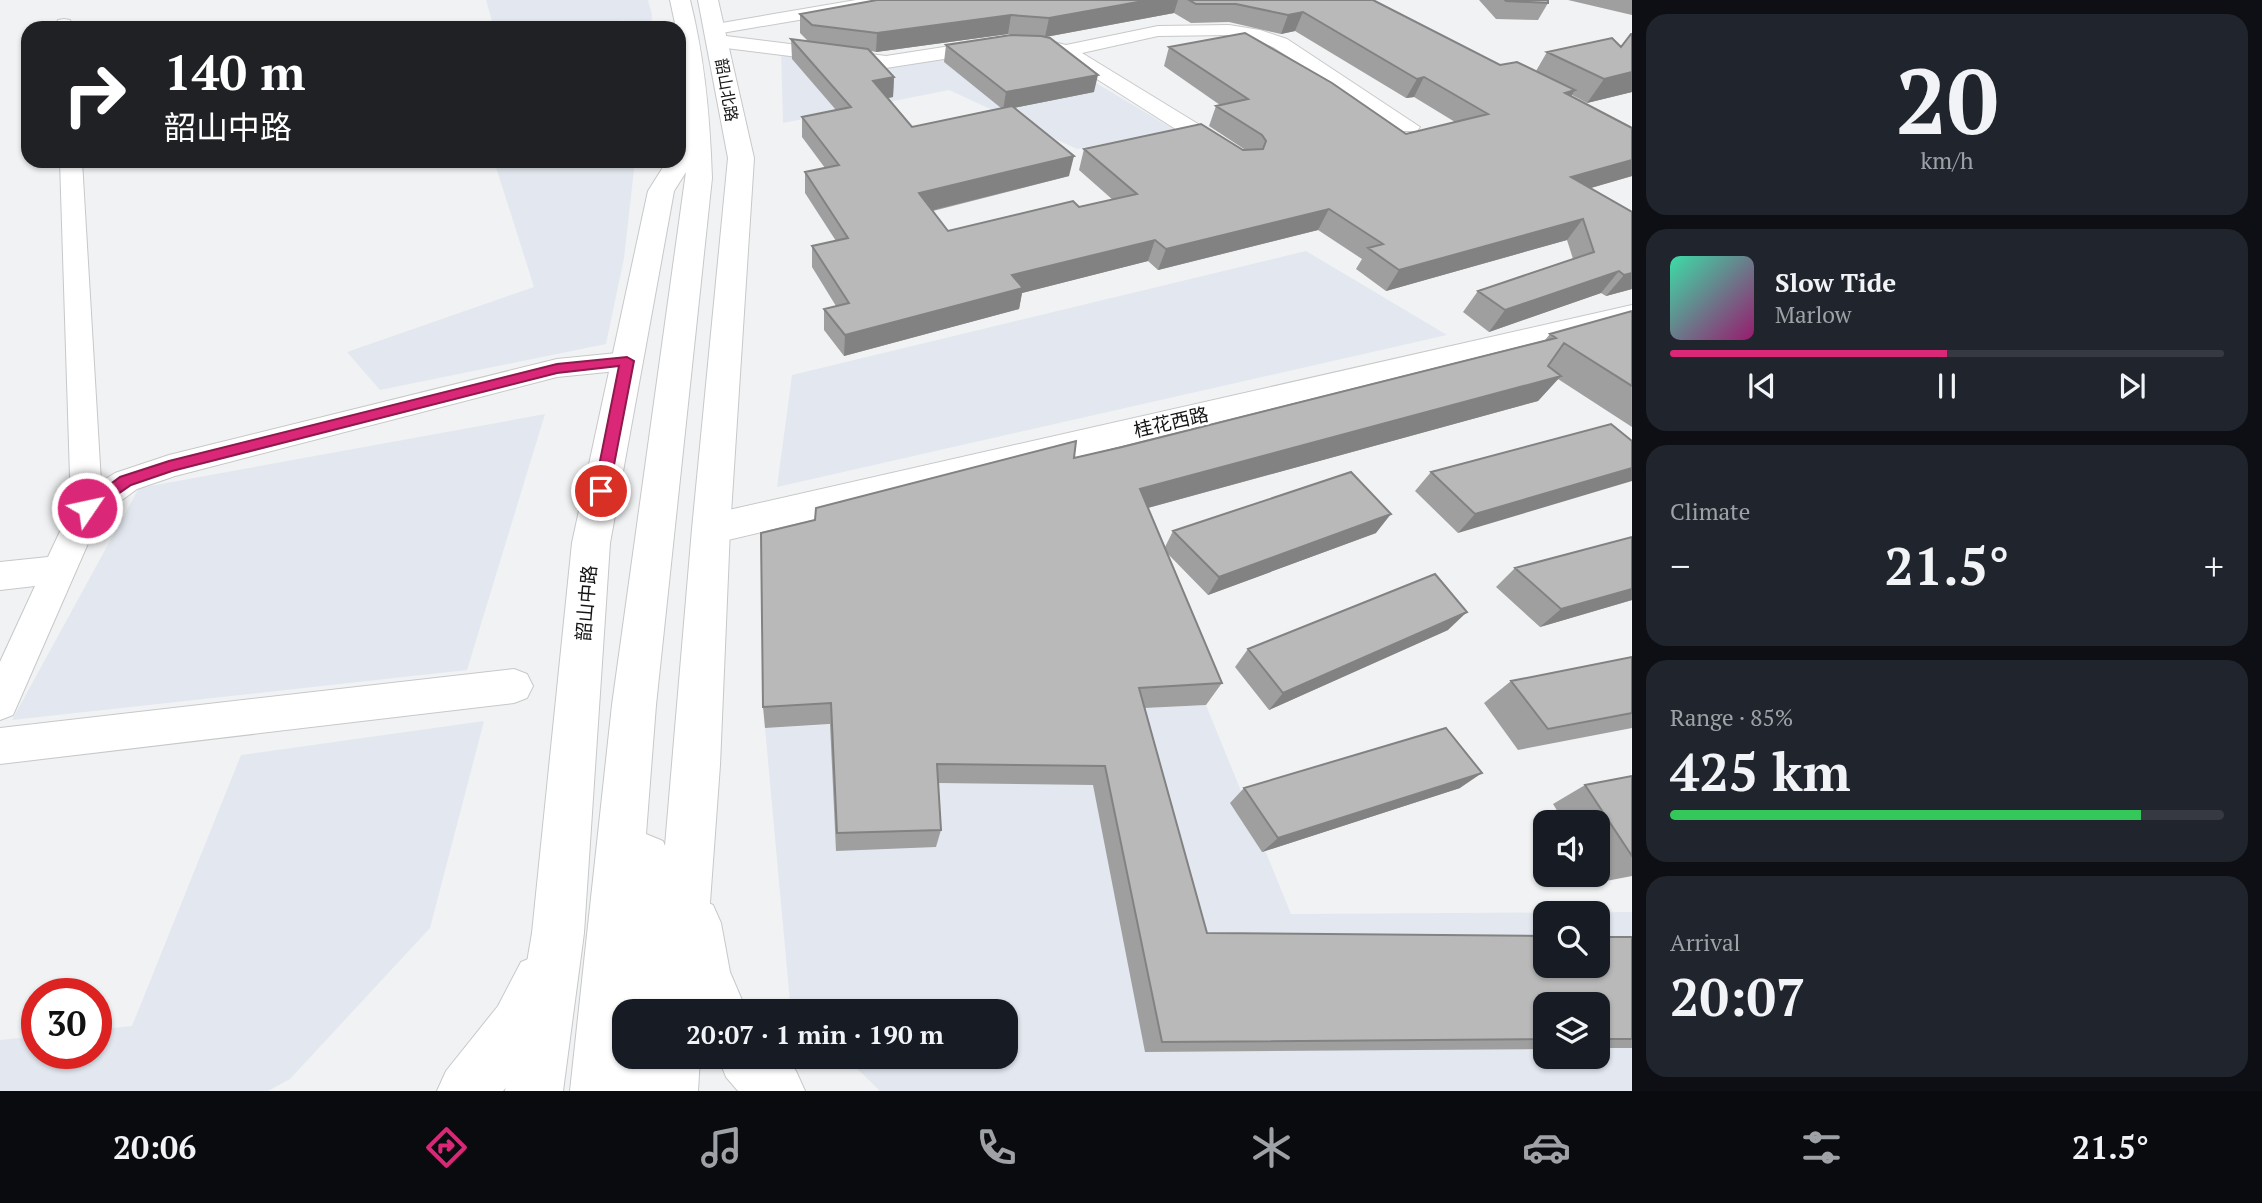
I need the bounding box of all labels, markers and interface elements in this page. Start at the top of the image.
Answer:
text: 140 m [164,39,306,104]
text: 20 [1896,39,1998,160]
icon: right [49,49,140,140]
street label: 韶山北路 [711,57,743,123]
text: 韶山中路 [164,106,292,148]
text: km/h [1920,145,1974,176]
text: Slow Tide [1775,265,1896,299]
text: Marlow [1775,299,1852,330]
icon: previous [1743,367,1781,405]
icon: pause [1928,367,1966,405]
icon: next [2113,367,2151,405]
street label: 桂花西路 [1131,401,1211,442]
pin [571,461,631,521]
position arrow [50,471,124,545]
icon: arrive [582,472,620,510]
text: Climate [1670,496,1750,527]
text: 21.5° [1884,531,2010,600]
text: − [1670,541,1690,591]
text: + [2204,541,2224,591]
street label: 韶山中路 [570,564,601,642]
text: Range · 85% [1670,702,1793,733]
text: 425 km [1670,737,1851,806]
map controls [1533,810,1610,1069]
button: sound [1533,810,1610,887]
button: search [1533,901,1610,978]
text: Arrival [1670,927,1741,958]
text: 20:07 [1670,962,1805,1031]
speed limit sign: 30 [21,978,112,1069]
button: layers [1533,992,1610,1069]
text: 20:07 · 1 min · 190 m [686,1017,944,1051]
icon: directions [422,1123,471,1172]
icon: music [697,1123,746,1172]
icon: phone [972,1123,1021,1172]
icon: climate [1247,1123,1296,1172]
icon: car [1522,1123,1571,1172]
icon: filters [1797,1123,1846,1172]
text: 20:06 [113,1126,196,1168]
text: 21.5° [2072,1126,2149,1168]

